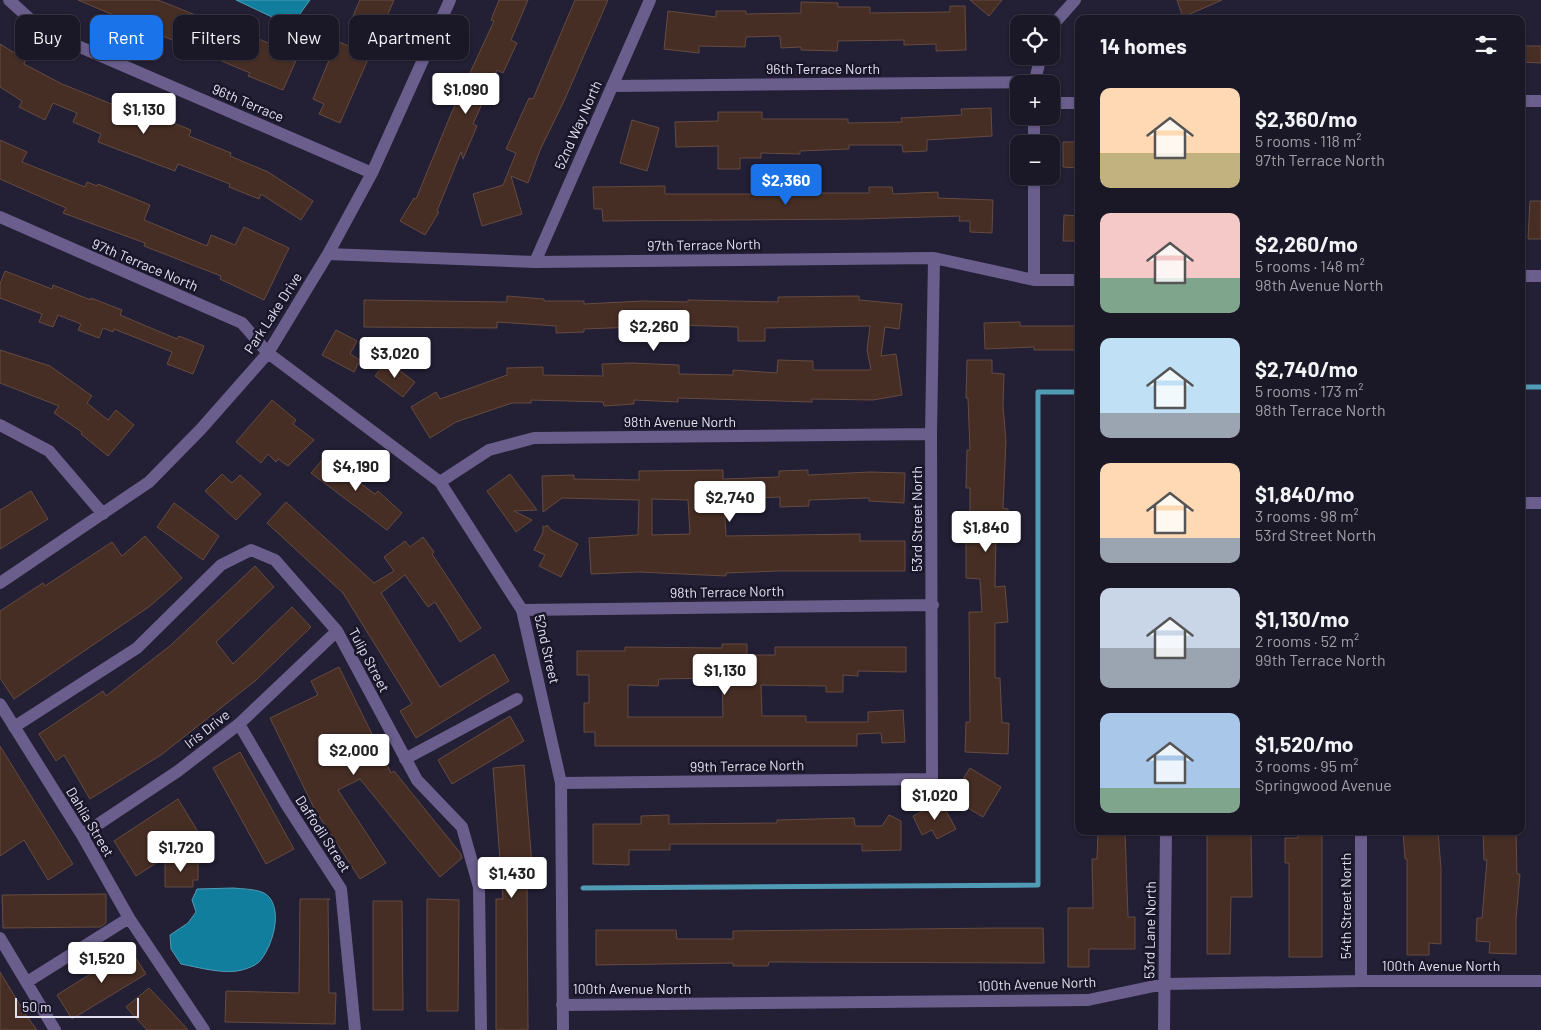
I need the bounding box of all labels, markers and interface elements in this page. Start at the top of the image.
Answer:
chip: Buy [15,15,80,60]
chip: Rent [90,15,163,60]
chip: Filters [173,15,259,60]
chip: New [269,15,339,60]
chip: Apartment [349,15,469,60]
map controls [1010,15,1060,185]
button: locate [1010,15,1060,65]
icon: filters [1472,31,1500,59]
text: 14 homes [1100,33,1187,58]
street label: 96th Terrace North [766,60,880,77]
pin: $1,090 [425,72,507,115]
button: + [1010,75,1060,125]
street label: 52nd Way North [550,78,605,172]
text: $1,090 [443,79,489,98]
street label: 96th Terrace [210,80,287,125]
pin: $1,130 [103,92,185,135]
text: $1,130 [123,99,165,118]
text: $2,360/mo [1255,106,1357,131]
icon: home [1140,108,1200,168]
text: 5 rooms · 118 m² [1255,131,1362,150]
button: − [1010,135,1060,185]
text: 97th Terrace North [1255,150,1385,169]
pin: $2,360 [745,164,827,206]
text: $2,360 [762,170,810,189]
text: $2,260/mo [1255,231,1358,256]
icon: home [1140,233,1200,293]
street label: 97th Terrace North [90,235,201,295]
street label: 97th Terrace North [647,235,761,254]
text: 5 rooms · 148 m² [1255,256,1365,275]
street label: Park Lake Drive [240,269,305,357]
text: 98th Avenue North [1255,275,1383,294]
pin: $2,260 [613,310,695,352]
text: $2,260 [629,316,679,335]
pin: $3,020 [354,336,436,379]
text: $3,020 [371,343,419,362]
text: $2,740/mo [1255,356,1358,381]
icon: home [1140,358,1200,418]
text: 5 rooms · 173 m² [1255,381,1363,400]
text: 98th Terrace North [1255,400,1386,419]
street label: 98th Avenue North [624,413,736,430]
pin: $4,190 [315,450,397,492]
text: $4,190 [333,456,379,475]
street label: 53rd Street North [908,466,925,572]
pin: $2,740 [689,480,771,523]
text: $1,840/mo [1255,481,1355,506]
icon: home [1140,483,1200,543]
text: $2,740 [705,487,755,506]
text: 3 rooms · 98 m² [1255,506,1359,525]
pin: $1,840 [945,510,1027,553]
text: $1,840 [963,517,1009,536]
text: 53rd Street North [1255,525,1376,544]
street label: 98th Terrace North [670,582,784,601]
text: $1,130/mo [1255,606,1349,631]
icon: home [1140,608,1200,668]
street label: 52nd Street [531,612,564,685]
street label: Tulip Street [345,625,393,695]
text: 2 rooms · 52 m² [1255,631,1359,650]
text: 99th Terrace North [1255,650,1386,669]
pin: $1,130 [684,654,766,696]
text: $1,130 [704,660,746,679]
street label: Iris Drive [181,706,233,752]
text: $1,520/mo [1255,731,1354,756]
icon: home [1140,733,1200,793]
pin: $2,000 [313,734,395,776]
text: $2,000 [329,740,379,759]
street label: 99th Terrace North [690,756,804,775]
text: 3 rooms · 95 m² [1255,756,1359,775]
text: Springwood Avenue [1255,775,1392,794]
pin: $1,020 [894,778,976,821]
street label: Dahlia Street [63,784,118,860]
text: $1,020 [912,785,958,804]
street label: Daffodil Street [292,792,355,875]
pin: $1,720 [140,830,222,873]
text: $1,720 [158,837,204,856]
street label: 54th Street North [1337,853,1354,959]
pin: $1,430 [471,856,553,899]
text: $1,430 [489,863,535,882]
street label: 53rd Lane North [1140,881,1159,979]
pin: $1,520 [61,942,143,984]
text: $1,520 [79,948,125,967]
street label: 100th Avenue North [1382,957,1500,974]
street label: 100th Avenue North [977,973,1096,994]
street label: 100th Avenue North [573,980,691,997]
scale bar [15,995,139,1018]
text: 50 m [22,998,51,1015]

